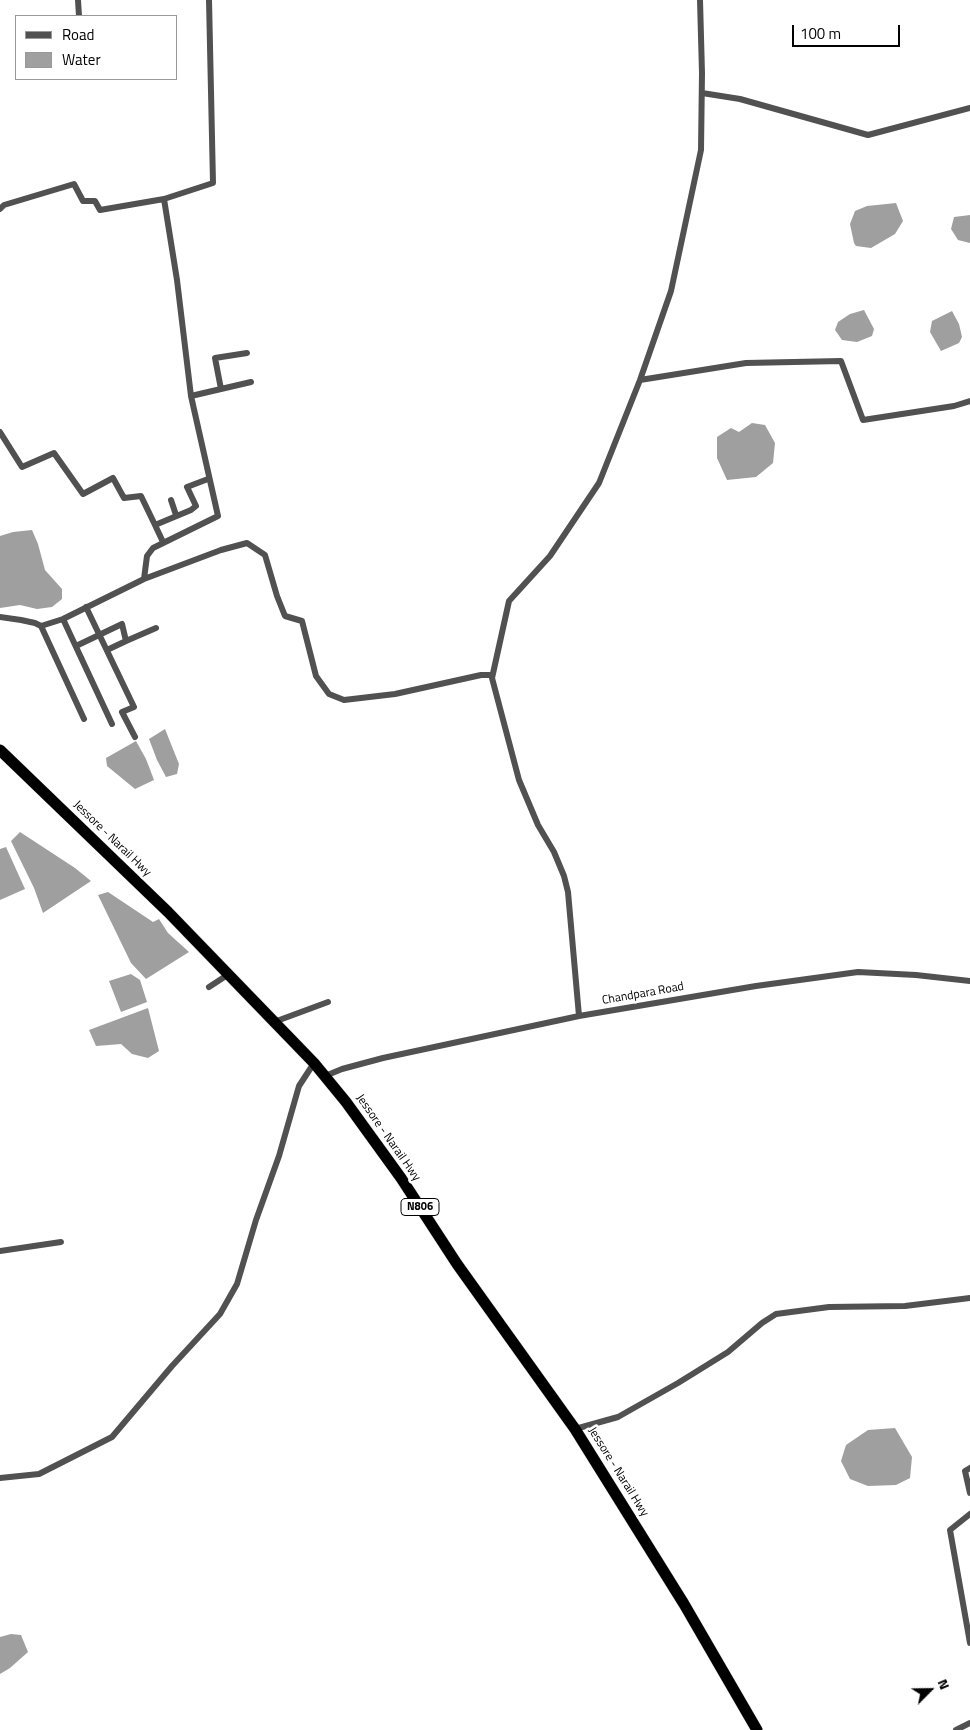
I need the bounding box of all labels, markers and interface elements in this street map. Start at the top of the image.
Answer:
legend [15,15,178,80]
scale bar [795,15,902,47]
text: 100 m [800,22,841,45]
text: Road [62,23,94,46]
text: Water [62,48,101,71]
street label: Jessore - Narail Hwy [70,798,154,880]
street label: Chandpara Road [601,980,685,1008]
street label: Jessore - Narail Hwy [353,1092,423,1184]
road number: N806 [401,1198,439,1216]
street label: Jessore - Narail Hwy [585,1425,651,1519]
north arrow [905,1665,955,1715]
text: N [933,1675,956,1693]

